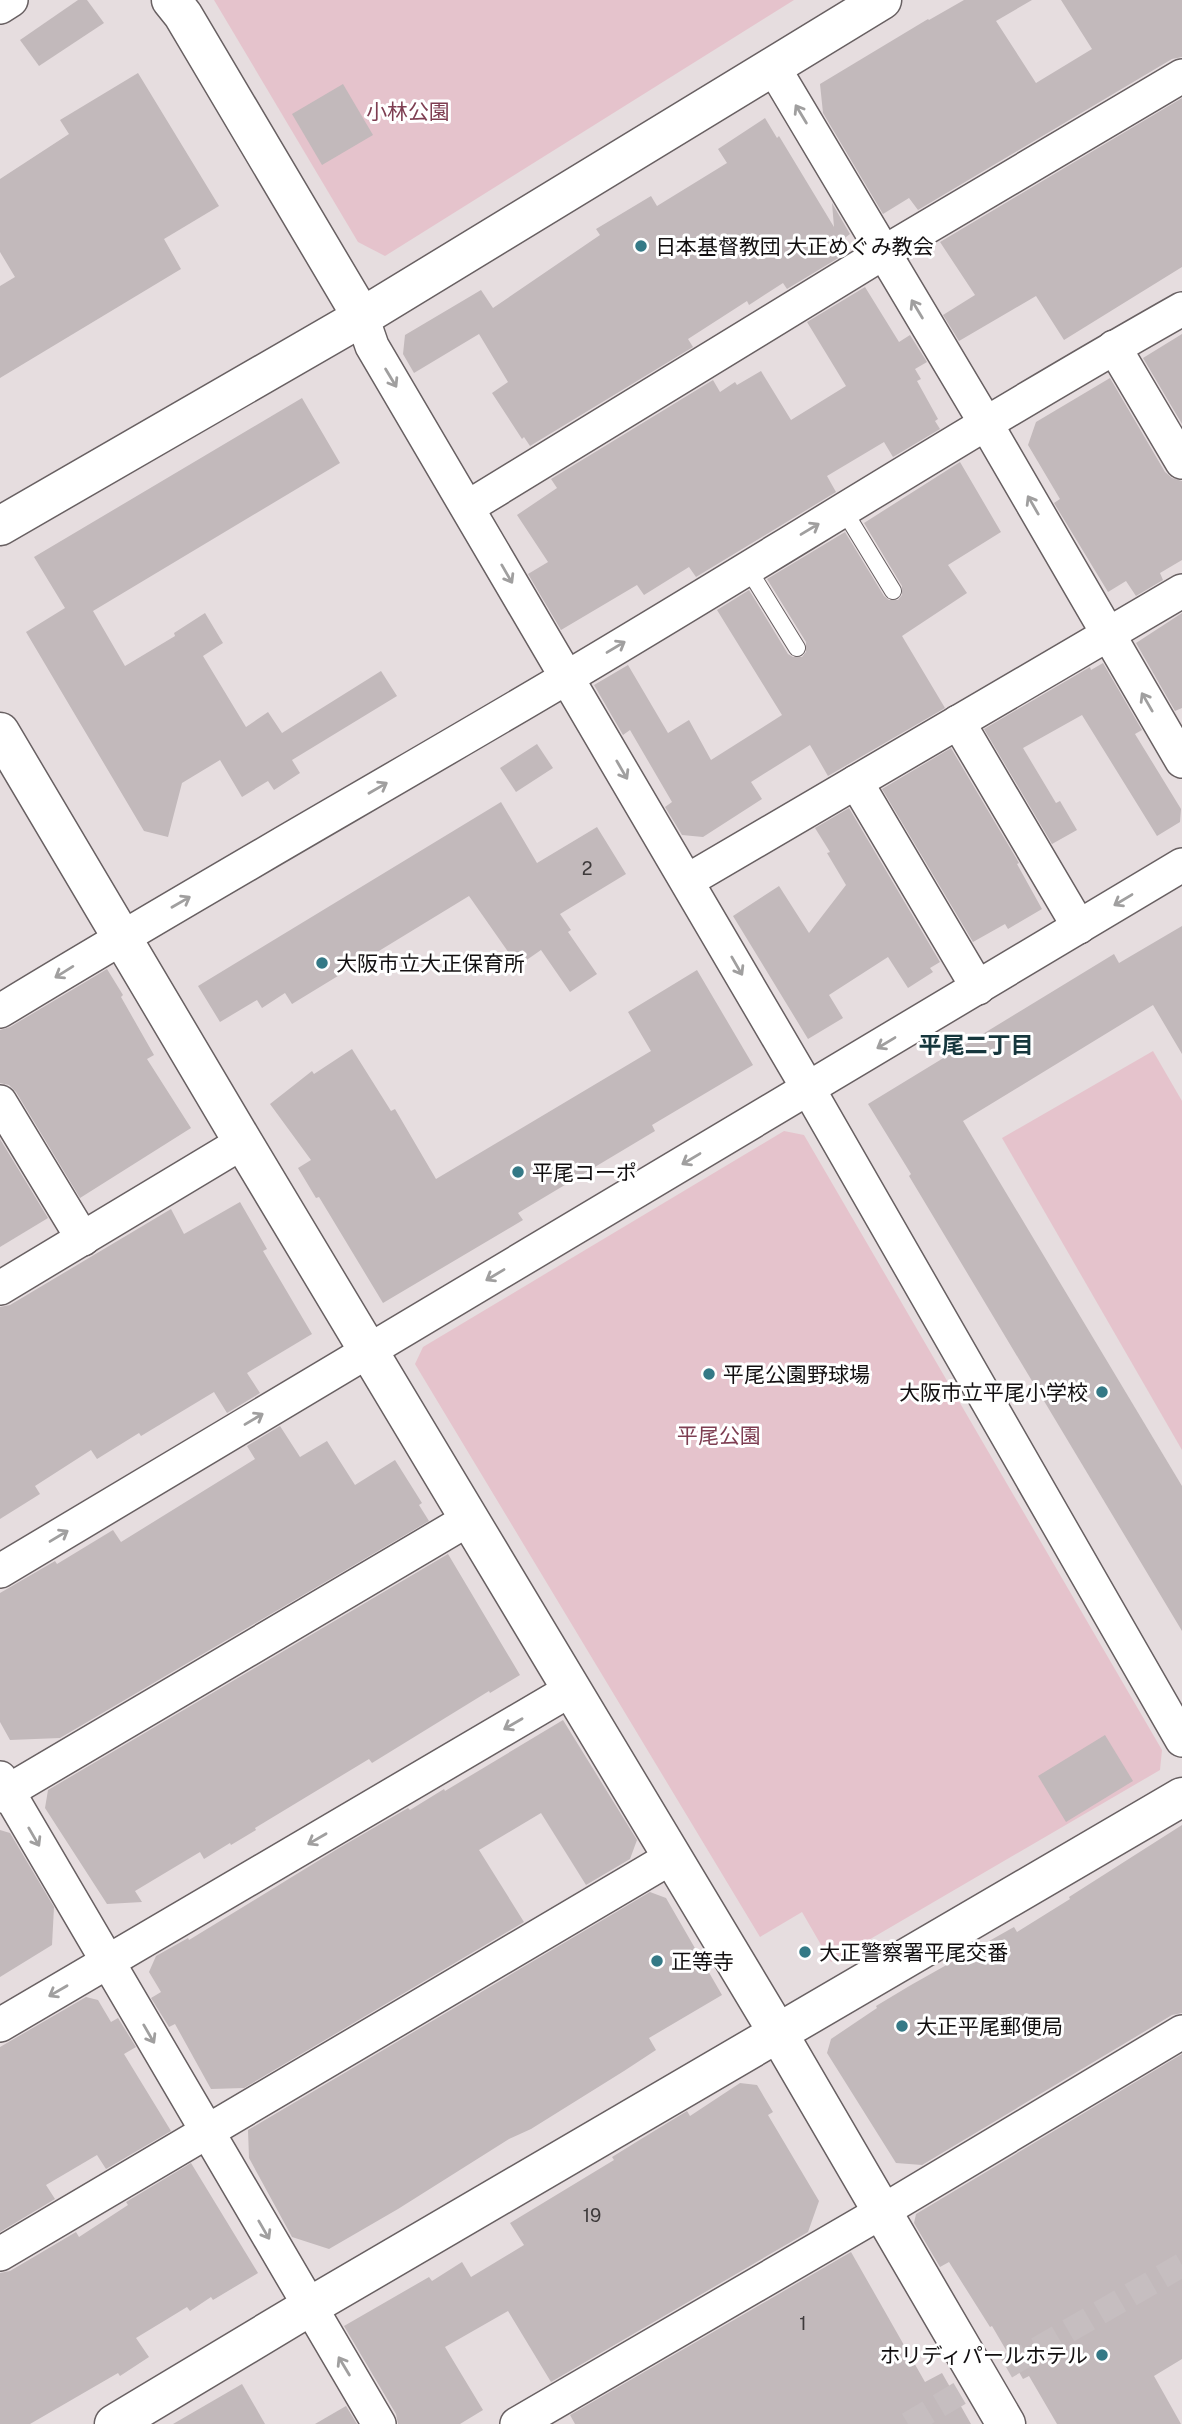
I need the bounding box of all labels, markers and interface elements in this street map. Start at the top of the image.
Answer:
park label: 小林公園 [366,99,450,124]
one-way arrow [793,105,807,125]
place label: 日本基督教団 大正めぐみ教会 [655,234,934,259]
marker: 日本基督教団 大正めぐみ教会 [633,238,649,254]
one-way arrow [910,300,924,320]
one-way arrow [384,367,398,387]
one-way arrow [1026,495,1039,516]
one-way arrow [800,521,820,535]
one-way arrow [500,563,514,583]
one-way arrow [605,640,625,654]
one-way arrow [1140,692,1154,712]
one-way arrow [615,759,629,779]
one-way arrow [367,780,387,794]
house number: 2 [582,858,592,879]
one-way arrow [1114,894,1134,908]
one-way arrow [171,895,191,909]
place label: 大阪市立大正保育所 [336,951,525,976]
marker: 大阪市立大正保育所 [314,955,330,971]
one-way arrow [730,956,744,976]
one-way arrow [55,965,74,980]
district label: 平尾二丁目 [919,1031,1034,1058]
one-way arrow [877,1036,897,1050]
one-way arrow [682,1153,702,1167]
place label: 平尾コーポ [532,1160,637,1185]
marker: 平尾コーポ [510,1164,526,1180]
one-way arrow [486,1269,506,1283]
place label: 平尾公園野球場 [723,1362,870,1387]
marker: 平尾公園野球場 [701,1366,717,1382]
place label: 大阪市立平尾小学校 [899,1380,1088,1405]
marker: 大阪市立平尾小学校 [1094,1384,1110,1400]
one-way arrow [243,1412,263,1426]
park label: 平尾公園 [677,1423,761,1448]
one-way arrow [48,1528,68,1542]
one-way arrow [504,1717,524,1731]
one-way arrow [28,1827,42,1847]
one-way arrow [308,1832,328,1846]
place label: 大正警察署平尾交番 [819,1940,1008,1965]
marker: 大正警察署平尾交番 [797,1944,813,1960]
place label: 正等寺 [671,1949,734,1974]
marker: 正等寺 [649,1953,665,1969]
one-way arrow [48,1984,68,1998]
place label: 大正平尾郵便局 [916,2014,1063,2039]
marker: 大正平尾郵便局 [894,2018,910,2034]
one-way arrow [143,2023,157,2043]
house number: 19 [583,2205,601,2226]
one-way arrow [258,2219,271,2240]
house number: 1 [799,2313,807,2334]
place label: ホリディパールホテル [879,2343,1088,2368]
marker: ホリディパールホテル [1094,2347,1110,2363]
one-way arrow [337,2356,351,2376]

